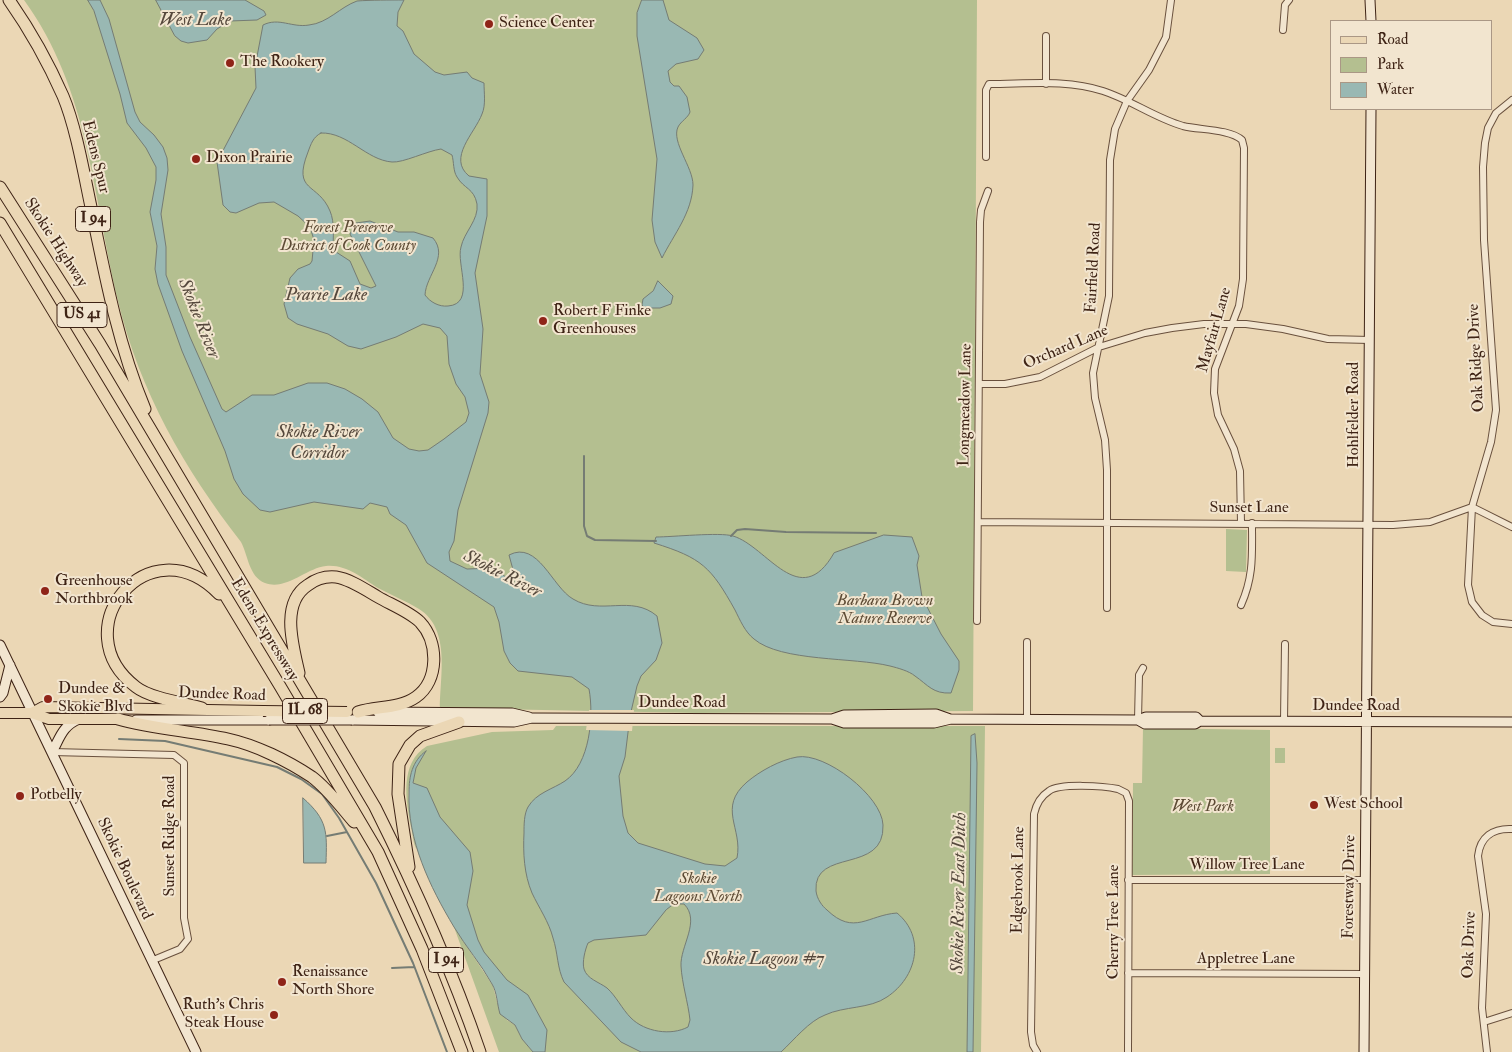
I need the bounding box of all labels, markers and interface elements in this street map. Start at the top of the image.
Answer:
water label: West Lake [159,10,231,32]
place label: Science Center [499,14,594,34]
marker: Science Center [483,18,495,30]
legend [1330,20,1492,110]
text: Road [1377,30,1408,49]
place label: The Rookery [240,53,324,73]
text: Park [1377,55,1404,74]
marker: The Rookery [224,57,236,69]
text: Water [1377,80,1414,99]
street label: Edens Spur [77,119,113,195]
place label: Dixon Prairie [206,149,292,169]
marker: Dixon Prairie [190,153,202,165]
street label: Skokie Highway [19,195,91,291]
road number: I 94 [76,206,110,232]
park label: Forest Preserve District of Cook County [280,219,416,257]
street label: Fairfield Road [1082,222,1106,314]
water label: Skokie River [172,276,224,362]
water label: Prarie Lake [285,285,367,307]
street label: Mayfair Lane [1194,285,1236,375]
road number: US 41 [57,302,107,328]
place label: Robert F Finke Greenhouses [553,302,651,340]
street label: Oak Ridge Drive [1465,303,1489,413]
marker: Robert F Finke Greenhouses [537,315,549,327]
street label: Orchard Lane [1021,321,1111,375]
street label: Longmeadow Lane [955,343,977,467]
street label: Hohlfelder Road [1345,362,1365,468]
water label: Skokie River Corridor [277,422,361,464]
street label: Sunset Lane [1209,499,1289,519]
water label: Skokie River [459,546,545,604]
place label: Greenhouse Northbrook [55,572,133,610]
street label: Edens Expressway [226,575,302,685]
marker: Greenhouse Northbrook [39,585,51,597]
park label: Barbara Brown Nature Reserve [837,592,933,630]
place label: Dundee & Skokie Blvd [58,680,133,718]
street label: Dundee Road [178,684,266,706]
marker: Dundee & Skokie Blvd [42,693,54,705]
street label: Dundee Road [638,694,726,714]
street label: Dundee Road [1312,697,1400,717]
road number: IL 68 [282,698,328,724]
street label: Sunset Ridge Road [161,776,181,896]
place label: Potbelly [30,786,82,806]
marker: Potbelly [14,790,26,802]
place label: West School [1324,795,1403,815]
park label: West Park [1172,798,1234,818]
marker: West School [1308,799,1320,811]
water label: Skokie River East Ditch [948,812,972,974]
street label: Skokie Boulevard [92,815,156,923]
street label: Edgebrook Lane [1008,826,1030,934]
street label: Forestway Drive [1339,835,1361,939]
street label: Willow Tree Lane [1189,856,1305,876]
street label: Cherry Tree Lane [1105,864,1125,980]
park label: Skokie Lagoons North [654,870,742,908]
street label: Oak Drive [1459,911,1481,979]
road number: I 94 [428,948,464,972]
water label: Skokie Lagoon #7 [703,949,825,971]
street label: Appletree Lane [1197,950,1295,970]
place label: Renaissance North Shore [292,963,374,1001]
marker: Renaissance North Shore [276,976,288,988]
place label: Ruth's Chris Steak House [182,996,264,1034]
marker: Ruth's Chris Steak House [268,1009,280,1021]

